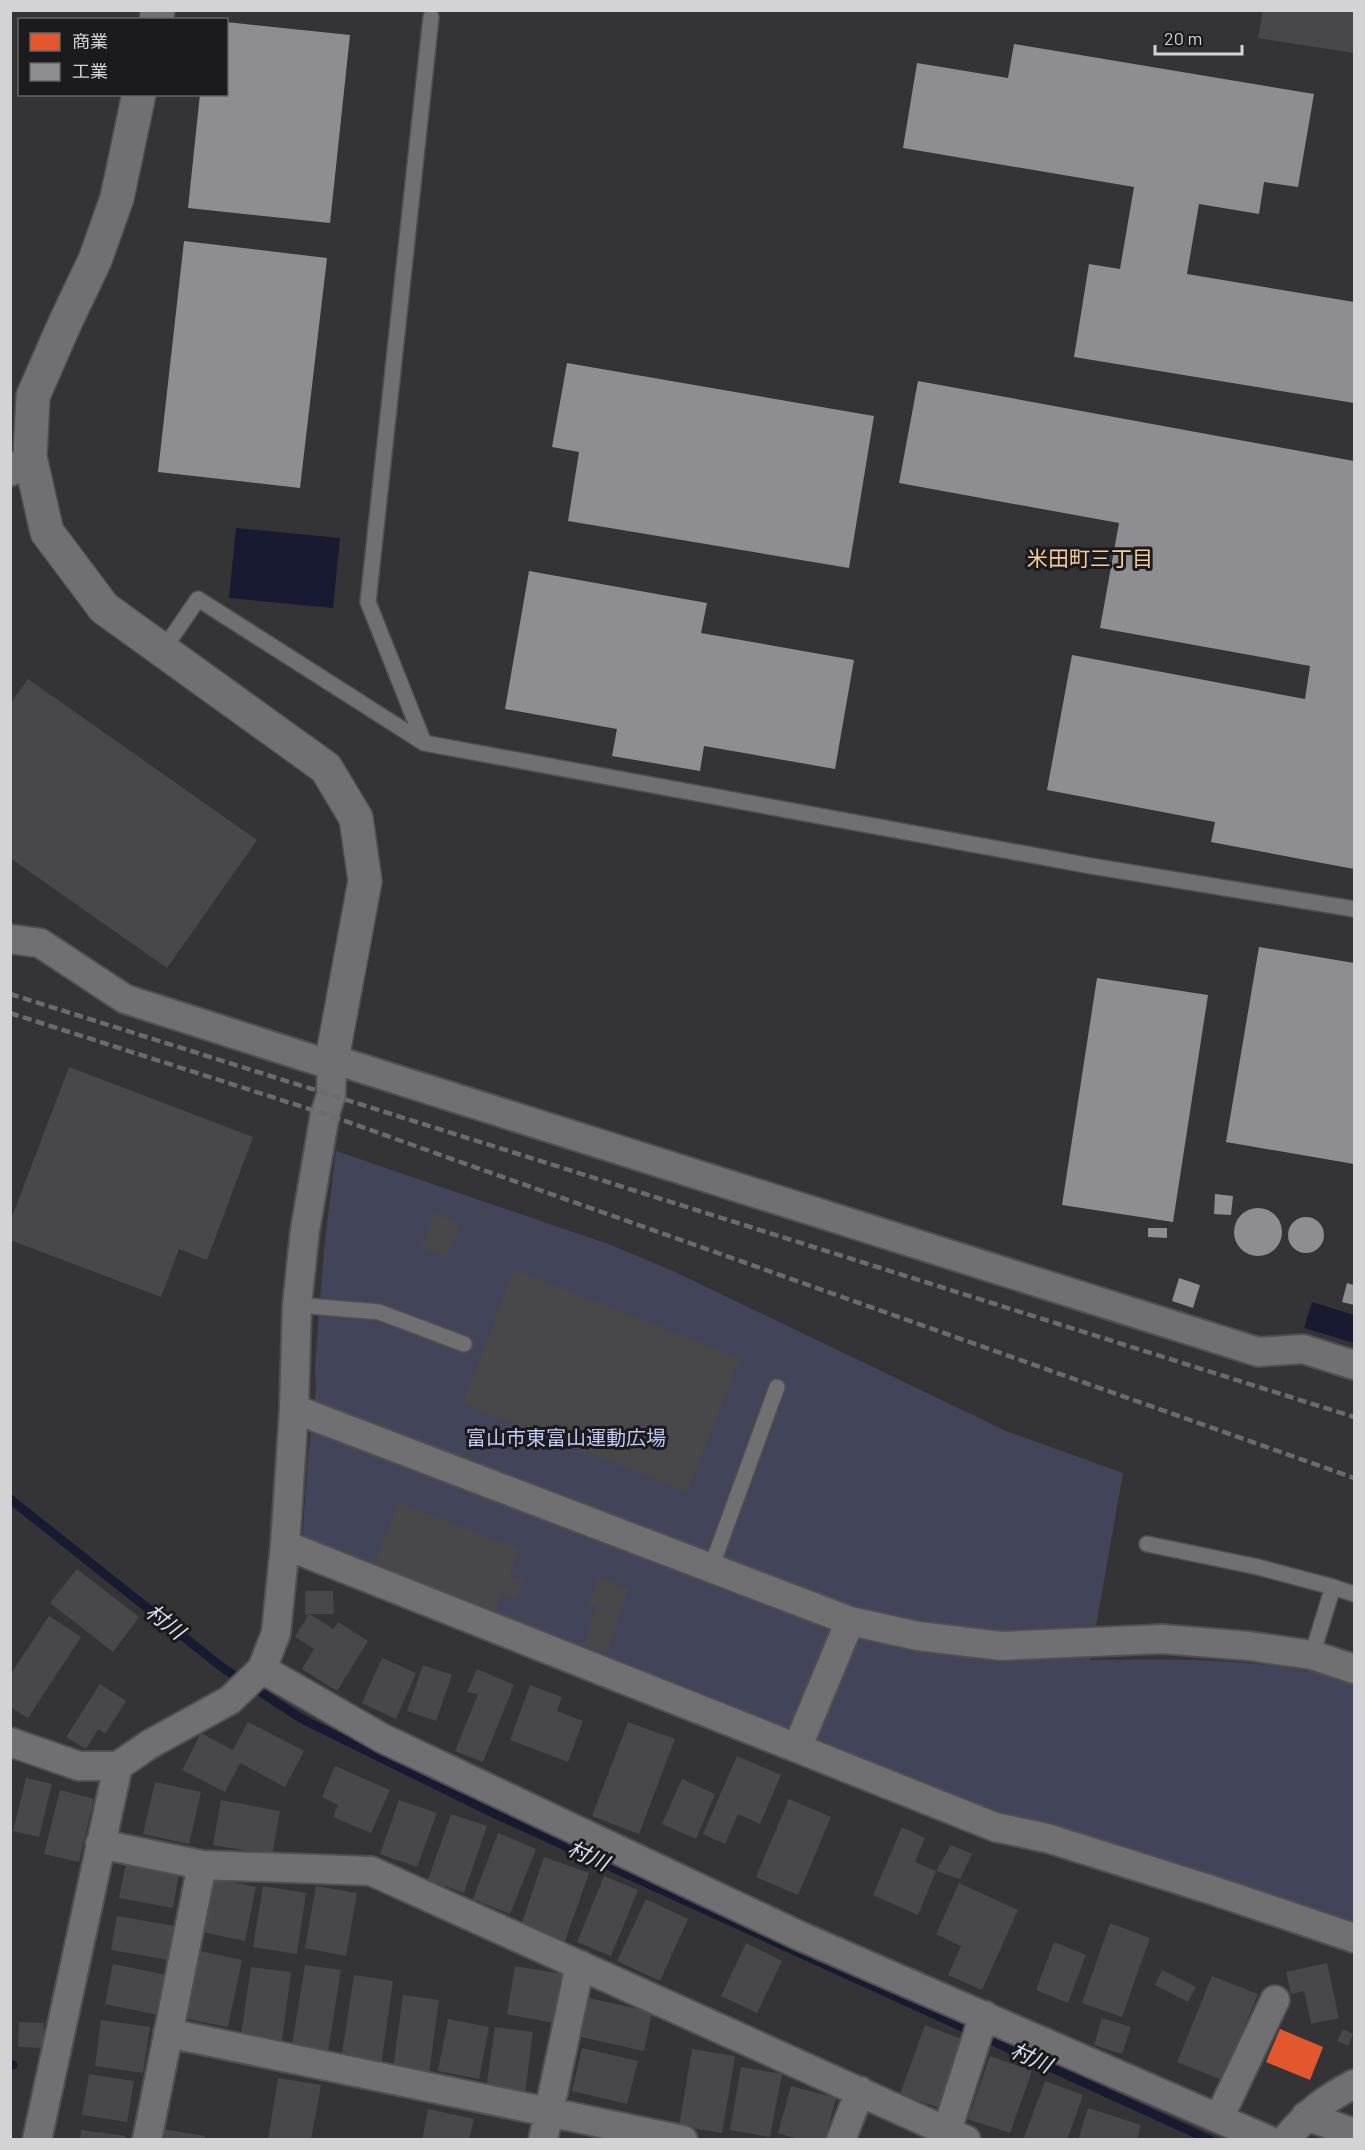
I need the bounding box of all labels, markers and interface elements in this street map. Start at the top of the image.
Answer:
legend [18,18,228,96]
scale bar [1155,18,1242,56]
text: 20 m [1164,27,1202,49]
text: 商業 [72,30,108,52]
text: 工業 [72,60,108,82]
district label: 米田町三丁目 [1027,545,1153,570]
park label: 富山市東富山運動広場 [466,1425,666,1449]
water label: 村川 [142,1598,192,1645]
water label: 村川 [564,1835,615,1875]
water label: 村川 [1007,2037,1058,2077]

